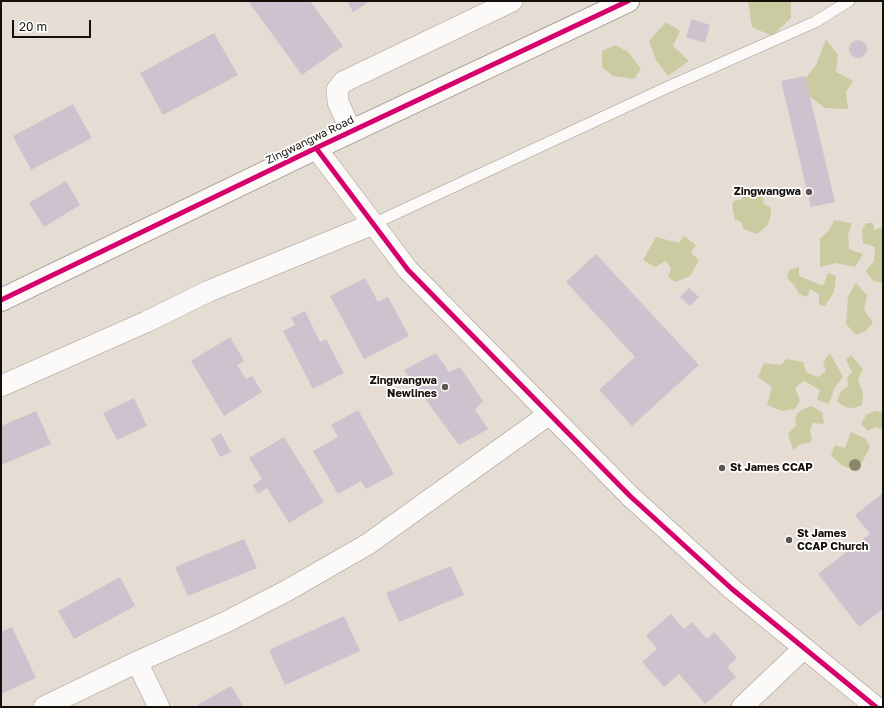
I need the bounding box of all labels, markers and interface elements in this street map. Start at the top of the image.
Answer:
scale bar [14,12,93,38]
text: 20 m [19,19,47,34]
street label: Zingwangwa Road [264,113,356,167]
place label: Zingwangwa [734,185,801,199]
marker: Zingwangwa [804,187,814,197]
place label: Zingwangwa Newlines [370,374,437,400]
marker: Zingwangwa Newlines [440,382,450,392]
place label: St James CCAP [730,461,813,475]
marker: St James CCAP [717,463,727,473]
place label: St James CCAP Church [797,527,868,553]
marker: St James CCAP Church [784,535,794,545]

